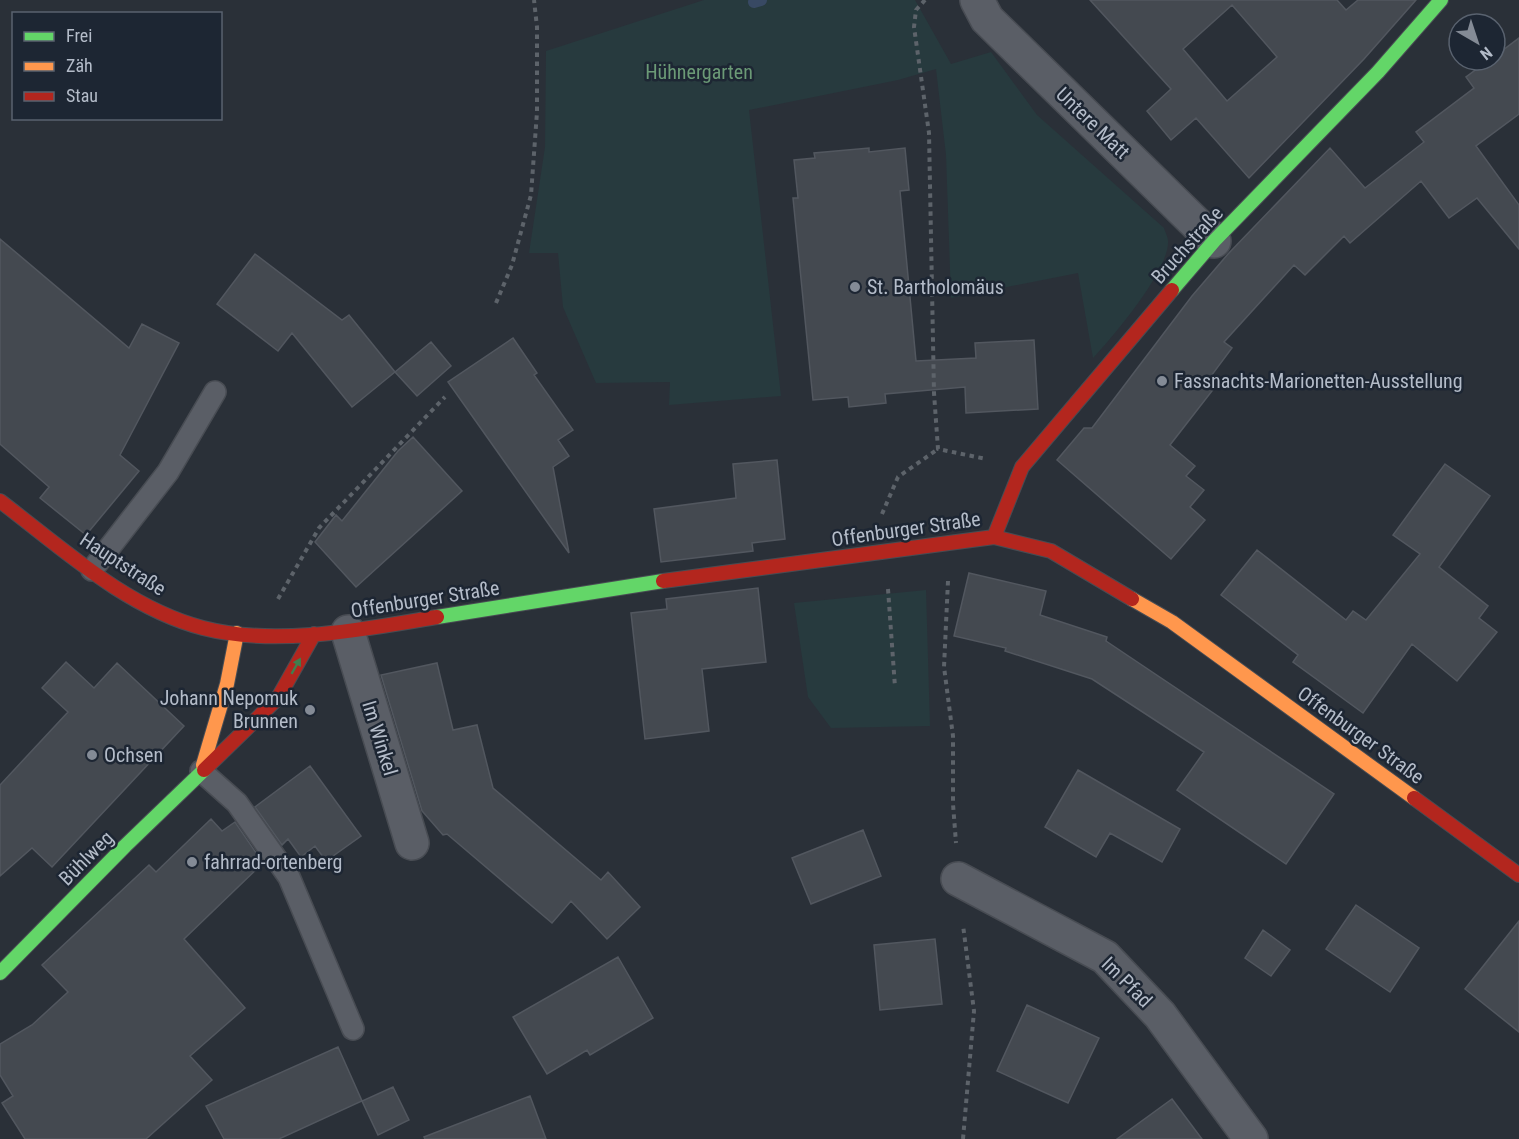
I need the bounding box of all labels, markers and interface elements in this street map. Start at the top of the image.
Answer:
legend [12,12,222,120]
north arrow [1447,12,1507,72]
text: Frei [66,25,92,46]
text: N [1476,43,1496,64]
text: Zäh [66,55,93,76]
park label: Hühnergarten [645,60,753,84]
street label: Untere Matt [1051,82,1135,164]
text: Stau [66,85,98,106]
street label: Bruchstraße [1146,201,1228,289]
place label: St. Bartholomäus [867,275,1004,299]
marker: St. Bartholomäus [848,280,862,294]
place label: Fassnachts-Marionetten-Ausstellung [1174,369,1463,393]
marker: Fassnachts-Marionetten-Ausstellung [1155,374,1169,388]
street label: Offenburger Straße [830,507,982,551]
street label: Hauptstraße [76,527,170,601]
street label: Offenburger Straße [349,575,501,623]
one-way arrow [290,658,300,675]
street label: Offenburger Straße [1293,681,1429,789]
place label: Johann Nepomuk Brunnen [160,686,298,733]
street label: Im Winkel [357,698,403,778]
marker: Johann Nepomuk Brunnen [303,703,317,717]
place label: Ochsen [104,743,163,767]
marker: Ochsen [85,748,99,762]
street label: Bühlweg [54,826,118,890]
place label: fahrrad-ortenberg [204,850,342,874]
marker: fahrrad-ortenberg [185,855,199,869]
street label: Im Pfad [1097,952,1157,1012]

